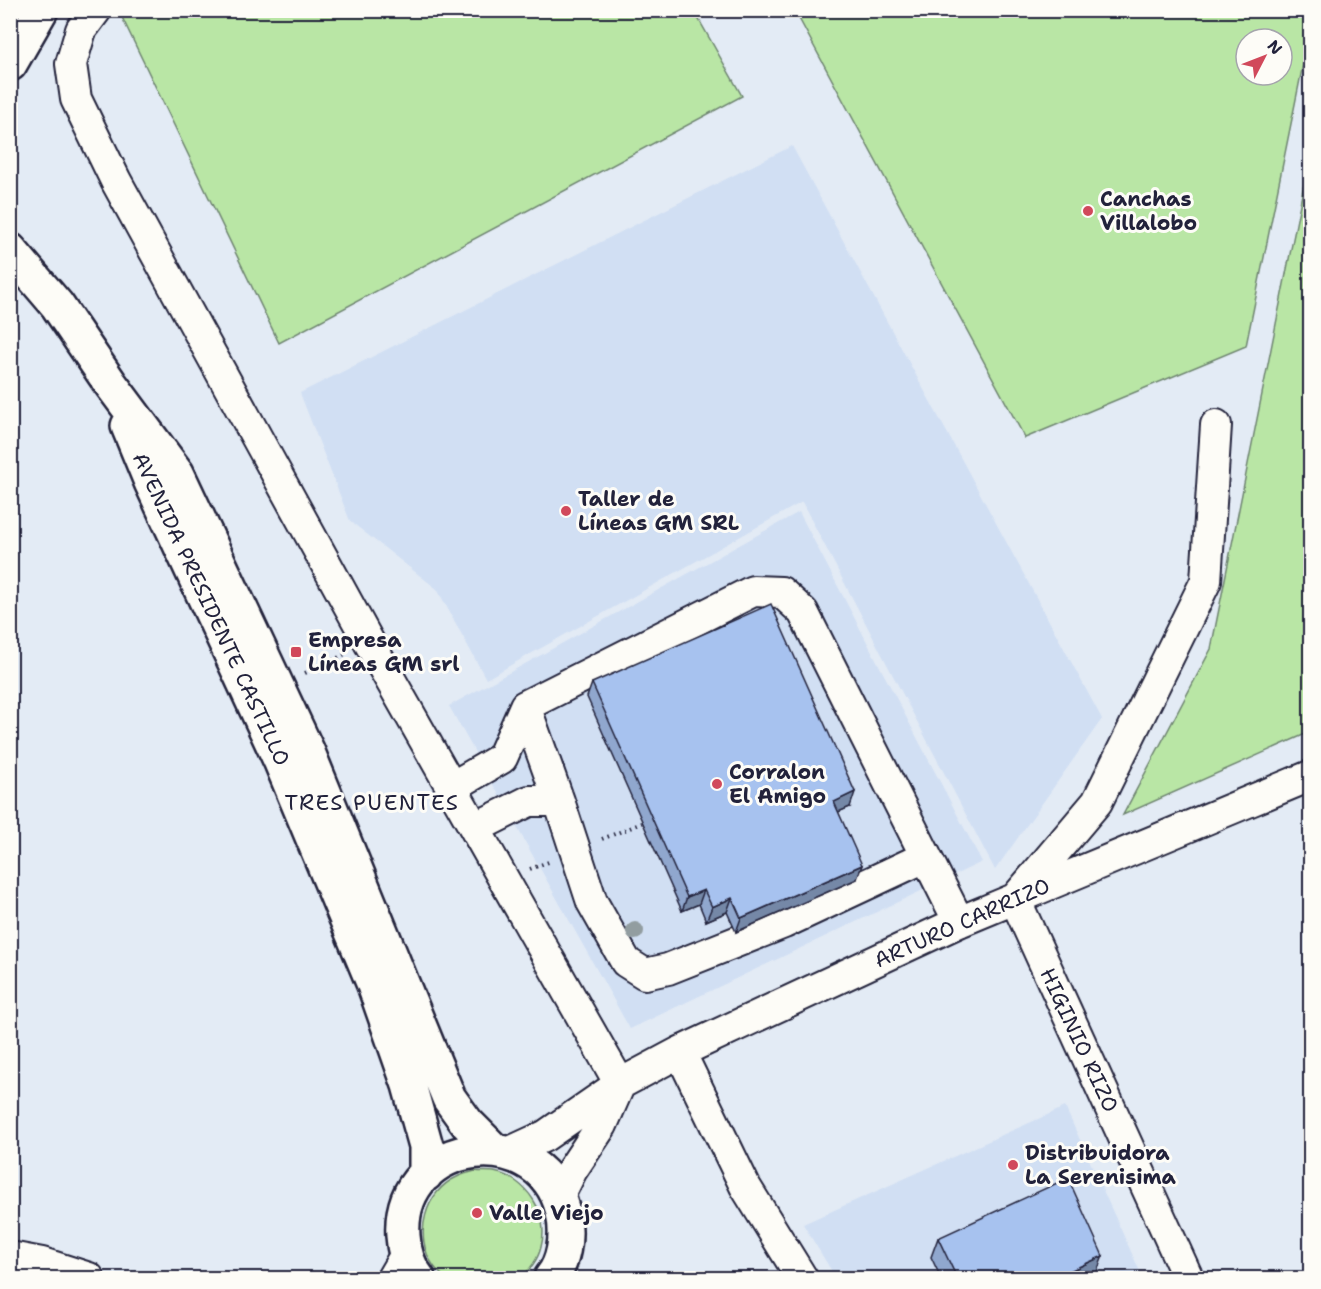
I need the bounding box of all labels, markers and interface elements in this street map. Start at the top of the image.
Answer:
north arrow [1234,27,1294,87]
text: N [1263,36,1287,59]
place label: Canchas Villalobo [1100,185,1197,237]
marker: Canchas Villalobo [1081,204,1095,218]
street label: AVENIDA PRESIDENTE CASTILLO [126,448,296,770]
place label: Taller de Líneas GM SRL [578,485,739,537]
marker: Taller de Líneas GM SRL [559,504,573,518]
place label: Empresa Líneas GM srl [308,626,460,678]
marker: Empresa Líneas GM srl [289,645,303,659]
place label: Corralon El Amigo [729,758,826,810]
marker: Corralon El Amigo [710,777,724,791]
district label: TRES PUENTES [284,788,460,817]
street label: ARTURO CARRIZO [870,872,1054,974]
street label: HIGINIO RIZO [1033,963,1125,1117]
place label: Distribuidora La Serenisima [1025,1139,1177,1191]
marker: Distribuidora La Serenisima [1006,1158,1020,1172]
place label: Valle Viejo [489,1199,604,1227]
marker: Valle Viejo [470,1206,484,1220]

